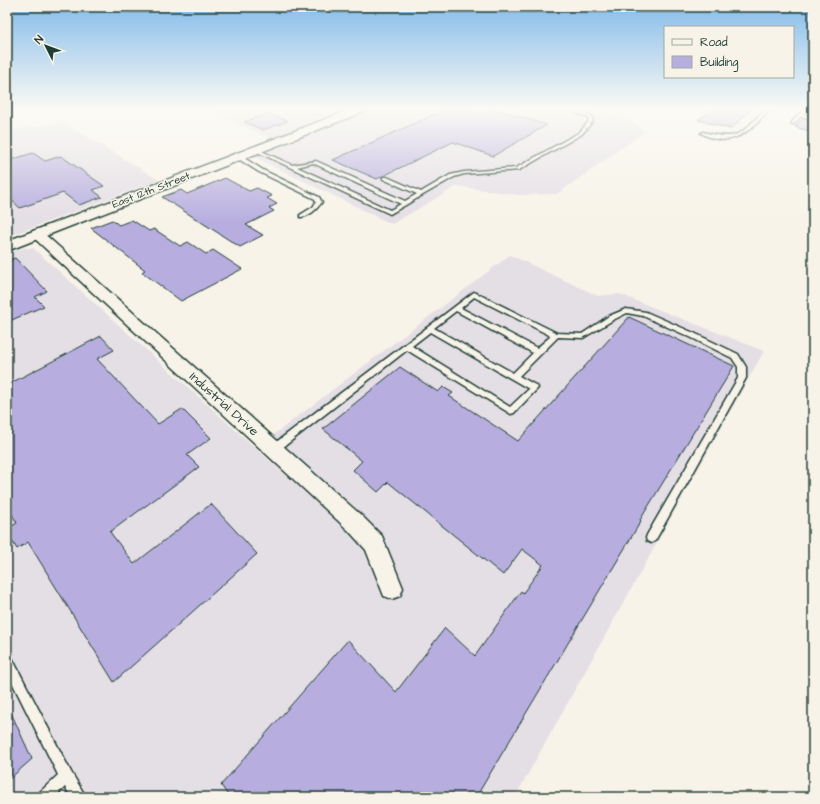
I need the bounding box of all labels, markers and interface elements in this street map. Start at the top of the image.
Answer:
north arrow [26,26,66,66]
legend [664,26,794,78]
text: N [31,32,47,47]
text: Road [700,34,728,51]
text: Building [700,54,738,72]
street label: East 12th Street [110,168,193,212]
street label: Industrial Drive [185,368,263,440]

